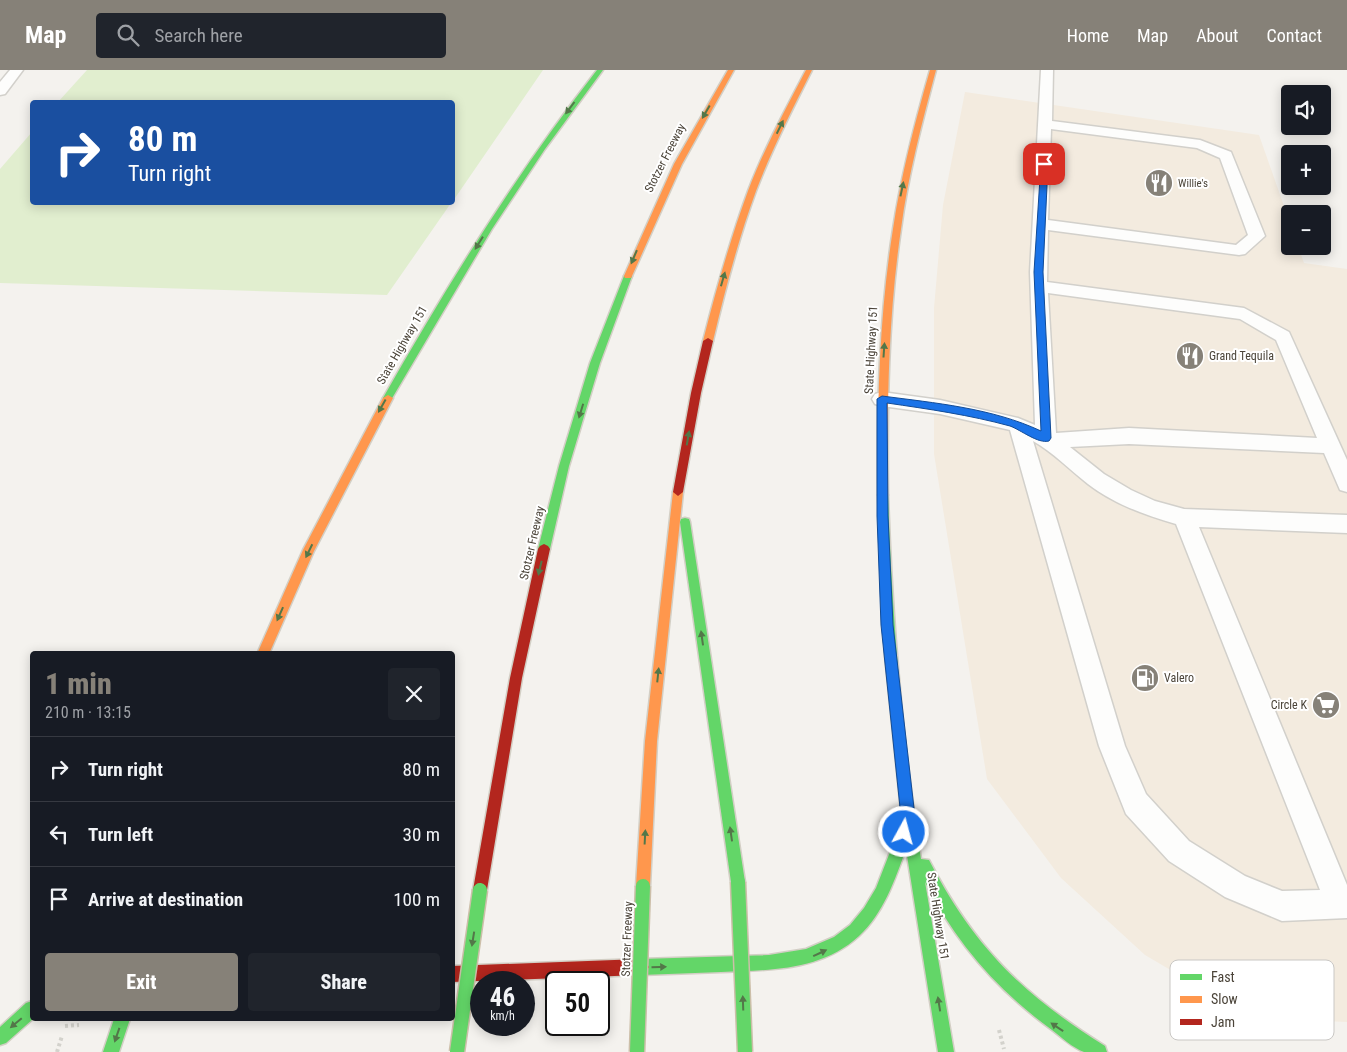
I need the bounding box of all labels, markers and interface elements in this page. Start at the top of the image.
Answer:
search box [96,13,446,58]
text: Map [25,21,66,49]
icon: search [114,21,142,49]
text: Search here [154,24,243,47]
text: Home [1067,25,1109,46]
text: Map [1137,25,1168,46]
text: About [1196,25,1238,46]
text: Contact [1266,25,1322,46]
map controls [1281,85,1331,255]
button: sound [1281,85,1331,135]
one-way arrow [565,102,575,115]
one-way arrow [701,105,710,118]
text: 80 m [128,119,197,160]
icon: right [45,120,110,185]
one-way arrow [776,120,784,134]
street label: Stotzer Freeway [642,121,688,195]
pin [1023,143,1065,185]
button: + [1281,145,1331,195]
icon: arrive [1030,150,1058,178]
text: Turn right [128,161,211,186]
restaurant icon: Willie's [1144,168,1174,198]
place label: Willie's [1178,177,1208,190]
one-way arrow [898,181,906,197]
button: − [1281,205,1331,255]
one-way arrow [475,237,484,250]
one-way arrow [629,250,637,264]
one-way arrow [720,272,728,287]
street label: State Highway 151 [374,303,430,387]
street label: State Highway 151 [862,306,880,394]
restaurant icon: Grand Tequila [1175,341,1205,371]
one-way arrow [880,342,888,358]
place label: Grand Tequila [1209,349,1274,363]
one-way arrow [378,399,387,412]
one-way arrow [576,403,584,418]
one-way arrow [684,429,692,445]
street label: Stotzer Freeway [517,505,547,581]
one-way arrow [305,543,313,558]
one-way arrow [536,560,544,576]
one-way arrow [276,607,284,621]
one-way arrow [698,630,706,646]
fuel station icon: Valero [1130,663,1160,693]
text: 1 min [45,666,112,701]
one-way arrow [654,667,662,683]
button: close [388,668,440,720]
place label: Valero [1164,671,1194,685]
supermarket icon: Circle K [1311,690,1341,720]
place label: Circle K [1271,698,1307,712]
text: 210 m · 13:15 [45,703,131,722]
icon: right [45,755,73,783]
text: Turn right [88,758,163,781]
text: 80 m [403,758,440,781]
position arrow [877,805,929,857]
icon: left [45,820,73,848]
text: Turn left [88,823,153,846]
text: 30 m [403,823,440,846]
one-way arrow [727,825,735,841]
one-way arrow [641,829,649,845]
street label: State Highway 151 [924,871,952,961]
icon: arrive [45,885,73,913]
text: Arrive at destination [88,888,243,911]
text: 100 m [393,888,440,911]
street label: Stotzer Freeway [619,901,635,977]
one-way arrow [469,931,477,947]
one-way arrow [812,949,827,958]
button: Exit [45,953,238,1011]
button: Share [248,953,440,1011]
legend [1170,960,1334,1040]
one-way arrow [651,962,667,970]
text: Fast [1211,969,1235,985]
speed limit sign: 50 [545,971,610,1036]
text: 46 [490,983,515,1012]
text: Slow [1211,991,1238,1007]
one-way arrow [739,995,747,1011]
one-way arrow [934,995,942,1011]
text: km/h [490,1009,515,1023]
text: Jam [1211,1014,1235,1030]
one-way arrow [10,1017,23,1028]
one-way arrow [1051,1022,1064,1032]
one-way arrow [112,1028,120,1043]

